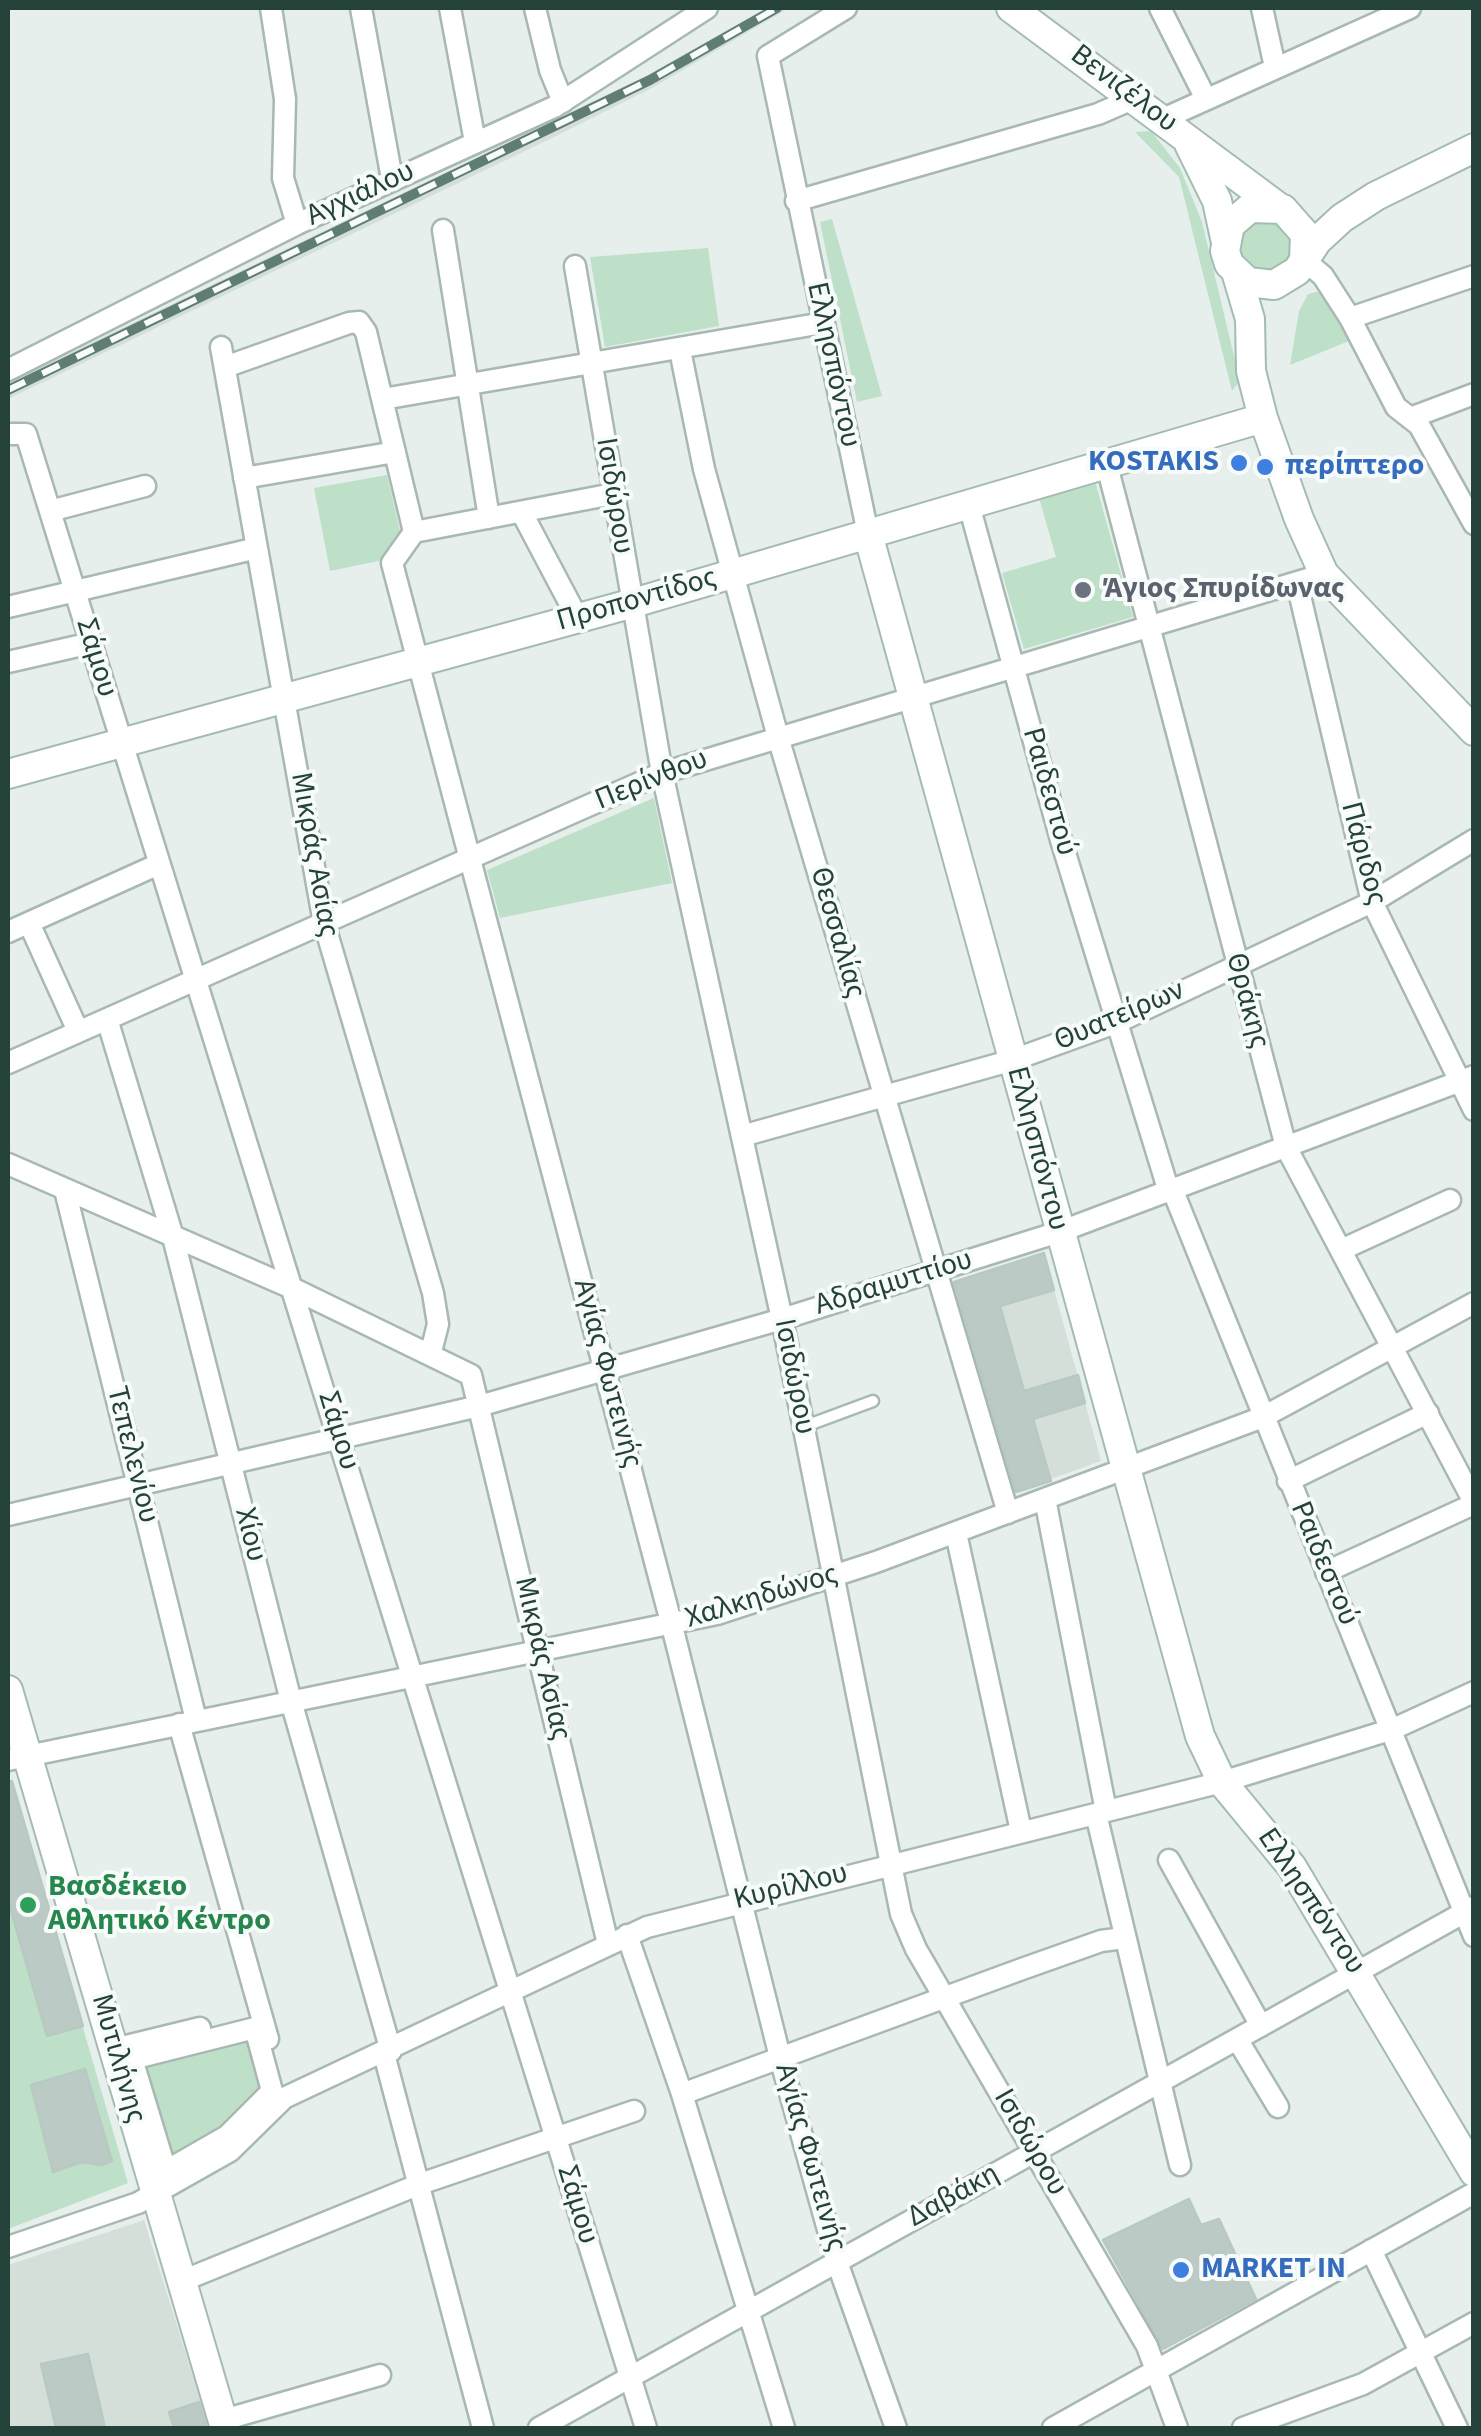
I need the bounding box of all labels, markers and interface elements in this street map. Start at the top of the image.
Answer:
street label: Βενιζέλου [1062,38,1184,142]
street label: Αγχιάλου [301,154,421,236]
street label: Ελλησπόντου [797,279,867,451]
street label: Ισιδώρου [586,435,640,557]
place label: KOSTAKIS [1088,445,1219,481]
place label: περίπτερο [1285,449,1424,485]
marker: KOSTAKIS [1228,452,1250,474]
marker: περίπτερο [1254,456,1276,478]
street label: Προποντίδος [553,561,721,641]
place label: Άγιος Σπυρίδωνας [1103,572,1345,608]
marker: Άγιος Σπυρίδωνας [1072,579,1094,601]
street label: Σάμου [66,614,124,702]
street label: Ραιδεστού [1013,724,1083,860]
street label: Περίνθου [591,742,713,820]
street label: Μικράς Ασίας [281,770,345,940]
street label: Πάριδος [1331,798,1393,910]
street label: Θεσσαλίας [800,863,872,1003]
street label: Θράκης [1216,949,1276,1053]
street label: Θυατείρων [1050,974,1190,1060]
street label: Ελλησπόντου [997,1063,1075,1235]
street label: Αδραμυττίου [811,1243,977,1325]
street label: Αγίας Φωτεινής [564,1276,648,1472]
street label: Ισιδώρου [764,1316,822,1438]
street label: Τεπελενίου [97,1383,165,1527]
street label: Σάμου [308,1387,366,1475]
street label: Ραιδεστού [1281,1497,1365,1631]
street label: Χίου [225,1504,273,1566]
street label: Χαλκηδώνος [682,1558,842,1638]
street label: Μικράς Ασίας [505,1574,577,1744]
street label: Ελλησπόντου [1248,1822,1372,1982]
street label: Κυρίλλου [730,1856,852,1920]
place label: Βασδέκειο Αθλητικό Κέντρο [48,1870,271,1940]
marker: Βασδέκειο Αθλητικό Κέντρο [17,1894,39,1916]
street label: Μυτιλήνης [81,1991,153,2127]
street label: Αγίας Φωτεινής [765,2060,853,2256]
street label: Ισιδώρου [984,2083,1074,2203]
street label: Δαβάκη [902,2157,1006,2237]
street label: Σάμου [547,2161,605,2249]
place label: MARKET IN [1201,2252,1346,2288]
marker: MARKET IN [1170,2259,1192,2281]

